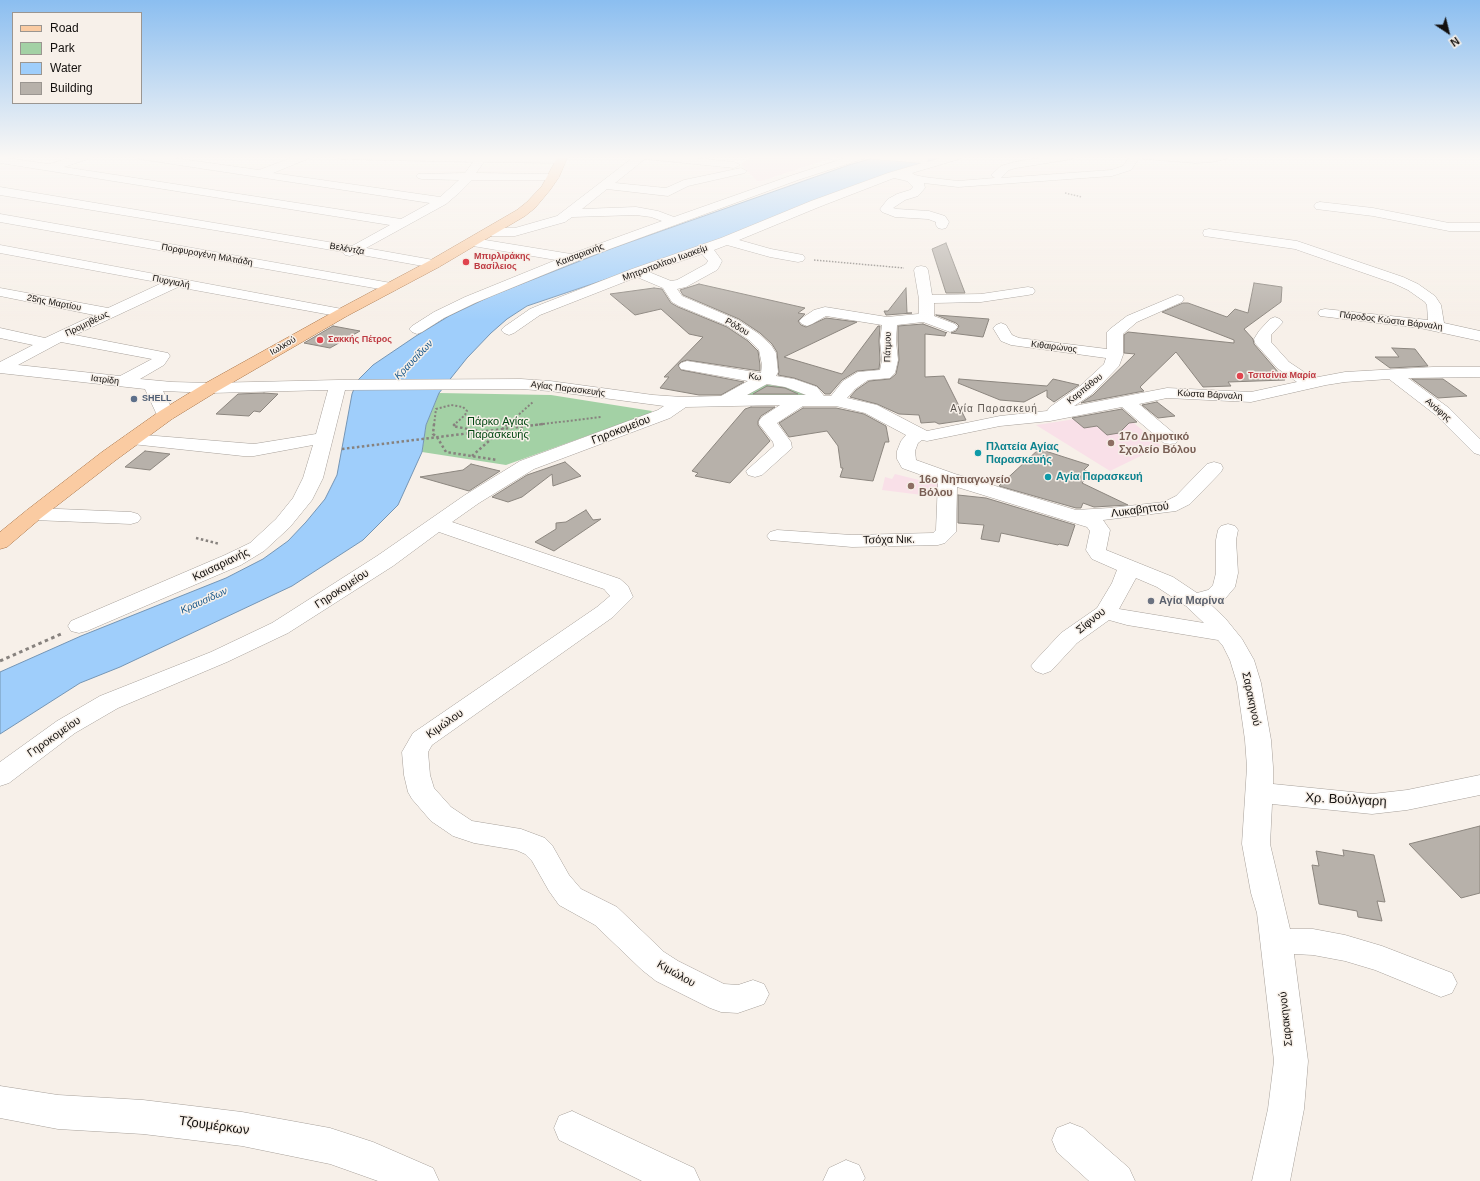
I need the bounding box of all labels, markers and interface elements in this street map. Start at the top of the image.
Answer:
legend [12,12,142,104]
north arrow [1428,12,1468,52]
text: Road [50,21,79,35]
text: N [1448,35,1462,49]
text: Park [50,41,75,55]
text: Water [50,61,82,75]
text: Building [50,81,93,95]
street label: Βελέντζα [329,241,365,257]
street label: Καισαριανής [555,241,605,269]
street label: Πορφυρογένη Μιλτιάδη [160,242,254,268]
street label: Μητροπολίτου Ιωακείμ [621,243,709,283]
place label: Μπιρλιράκης Βασίλειος [474,252,530,273]
marker: Μπιρλιράκης Βασίλειος [461,257,471,267]
street label: Πυργιαλή [151,273,191,291]
street label: 25ης Μαρτίου [26,292,82,314]
street label: Προμηθέως [63,309,111,339]
street label: Πάροδος Κώστα Βάρναλη [1339,309,1443,333]
street label: Ρόδου [723,316,751,338]
street label: Πάτμου [882,332,894,362]
street label: Ιωλκού [268,334,298,358]
marker: Σακκής Πέτρος [315,335,325,345]
place label: Σακκής Πέτρος [328,335,392,345]
water label: Κραυσίδων [392,338,436,382]
street label: Κιθαιρώνος [1030,339,1078,355]
street label: Κω [748,371,762,383]
street label: Καρπάθου [1065,371,1105,407]
marker: Τσιτσίνια Μαρία [1235,371,1245,381]
place label: Τσιτσίνια Μαρία [1248,371,1316,381]
street label: Ιατρίδη [90,373,120,387]
street label: Αγίας Παρασκευής [530,379,606,399]
street label: Κώστα Βάρναλη [1177,388,1243,402]
marker: SHELL [129,394,139,404]
place label: SHELL [142,394,172,404]
street label: Ανάφης [1423,396,1453,424]
district label: Αγία Παρασκευή [950,403,1038,415]
street label: Γηροκομείου [590,413,652,447]
park label: Πάρκο Αγίας Παρασκευής [467,415,529,441]
place label: 17ο Δημοτικό Σχολείο Βόλου [1119,430,1196,456]
marker: 17ο Δημοτικό Σχολείο Βόλου [1106,438,1116,448]
place label: Πλατεία Αγίας Παρασκευής [986,440,1059,466]
marker: Πλατεία Αγίας Παρασκευής [973,448,983,458]
place label: Αγία Παρασκευή [1056,470,1143,484]
marker: Αγία Παρασκευή [1043,472,1053,482]
place label: 16ο Νηπιαγωγείο Βόλου [919,473,1010,499]
marker: 16ο Νηπιαγωγείο Βόλου [906,481,916,491]
street label: Λυκαβηττού [1110,499,1170,521]
street label: Τσόχα Νικ. [863,533,915,547]
street label: Καισαριανής [191,546,251,584]
street label: Γηροκομείου [312,567,372,611]
water label: Κραυσίδων [179,585,229,617]
place label: Αγία Μαρίνα [1159,594,1224,608]
marker: Αγία Μαρίνα [1146,596,1156,606]
street label: Σίφνου [1074,605,1108,637]
street label: Σαρακηνού [1239,671,1263,727]
street label: Κιμώλου [424,707,466,741]
street label: Γηροκομείου [25,714,83,760]
street label: Χρ. Βούλγαρη [1305,790,1387,810]
street label: Κιμώλου [655,958,697,990]
street label: Σαρακηνού [1277,991,1295,1047]
street label: Τζουμέρκων [178,1113,250,1139]

